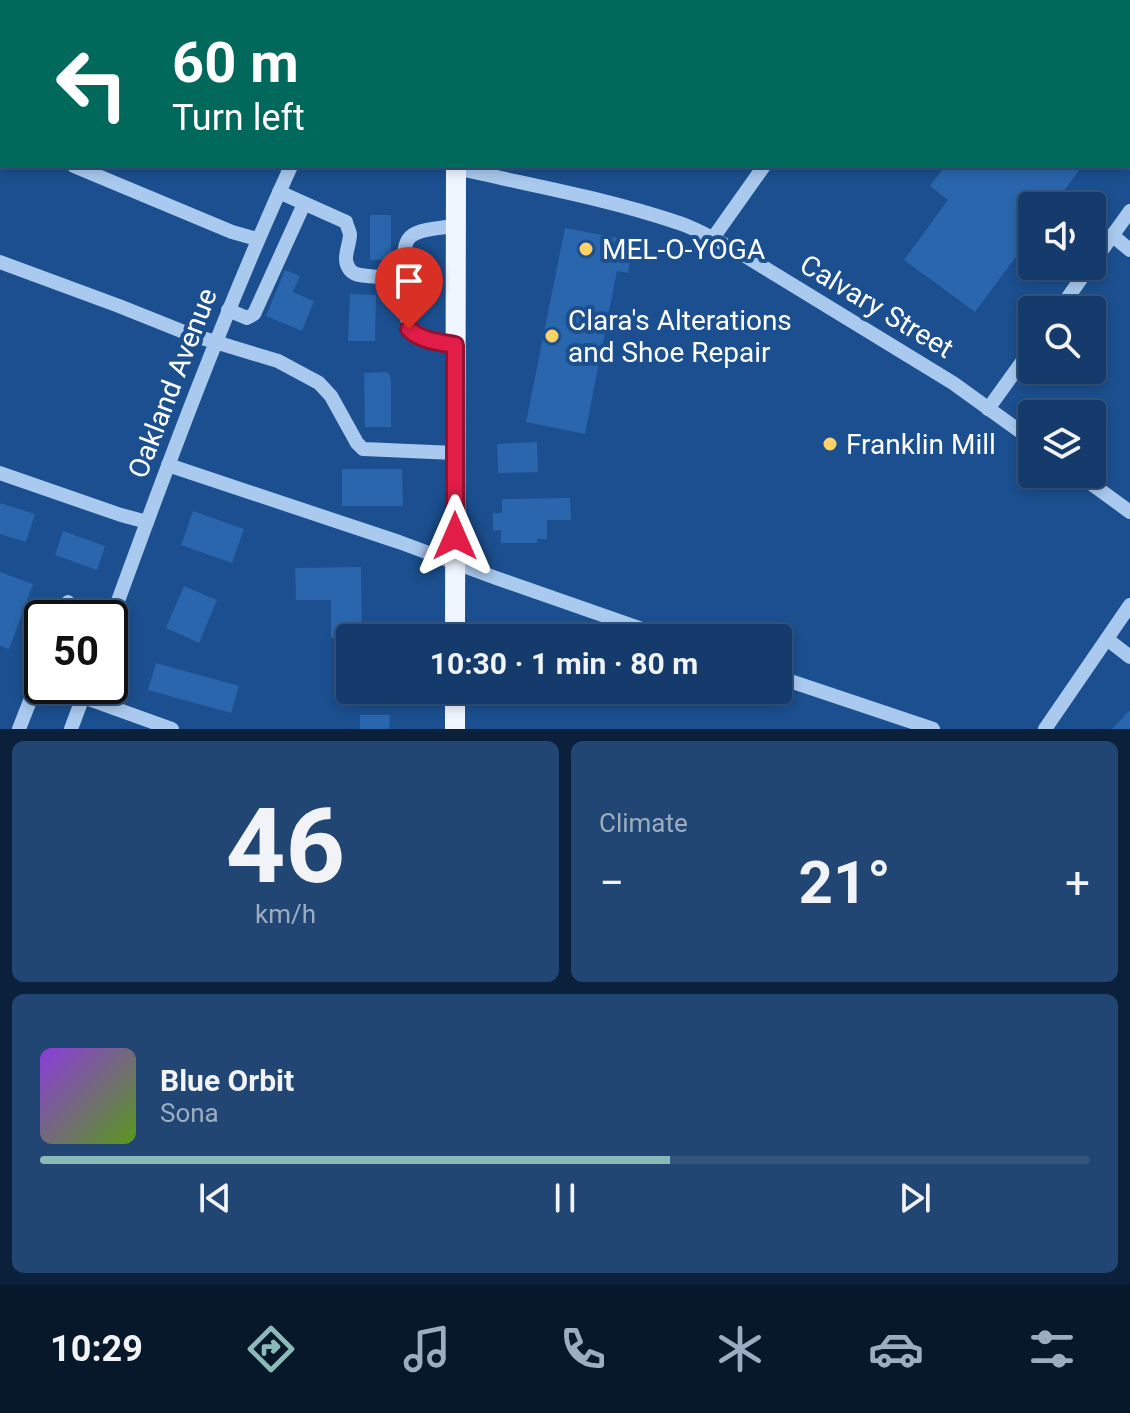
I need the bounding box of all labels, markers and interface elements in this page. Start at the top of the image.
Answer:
text: 60 m [172,30,299,96]
icon: left [40,32,144,136]
text: Turn left [172,97,305,139]
map controls [1018,192,1106,488]
button: sound [1018,192,1106,280]
place label: MEL-O-YOGA [602,233,765,266]
marker: MEL-O-YOGA [577,240,595,258]
pin [375,247,443,329]
street label: Calvary Street [794,248,959,365]
icon: arrive [387,259,431,303]
street label: Oakland Avenue [121,284,224,483]
button: search [1018,296,1106,384]
place label: Clara's Alterations and Shoe Repair [568,304,792,369]
marker: Clara's Alterations and Shoe Repair [543,327,561,345]
button: layers [1018,400,1106,488]
place label: Franklin Mill [846,428,996,461]
marker: Franklin Mill [821,435,839,453]
position arrow [413,494,497,578]
speed limit sign: 50 [24,600,128,704]
text: 10:30 · 1 min · 80 m [430,646,698,681]
text: 46 [226,786,345,907]
text: Climate [599,808,688,838]
text: 21° [798,847,891,918]
text: − [599,857,624,909]
text: + [1065,857,1090,909]
text: km/h [255,899,316,929]
text: Blue Orbit [160,1063,294,1098]
text: Sona [160,1098,219,1128]
icon: previous [193,1176,237,1220]
icon: pause [543,1176,587,1220]
icon: next [893,1176,937,1220]
icon: directions [243,1321,299,1377]
icon: music [399,1321,455,1377]
icon: phone [555,1321,611,1377]
icon: climate [712,1321,768,1377]
icon: car [868,1321,924,1377]
icon: filters [1024,1321,1080,1377]
text: 10:29 [50,1328,143,1370]

